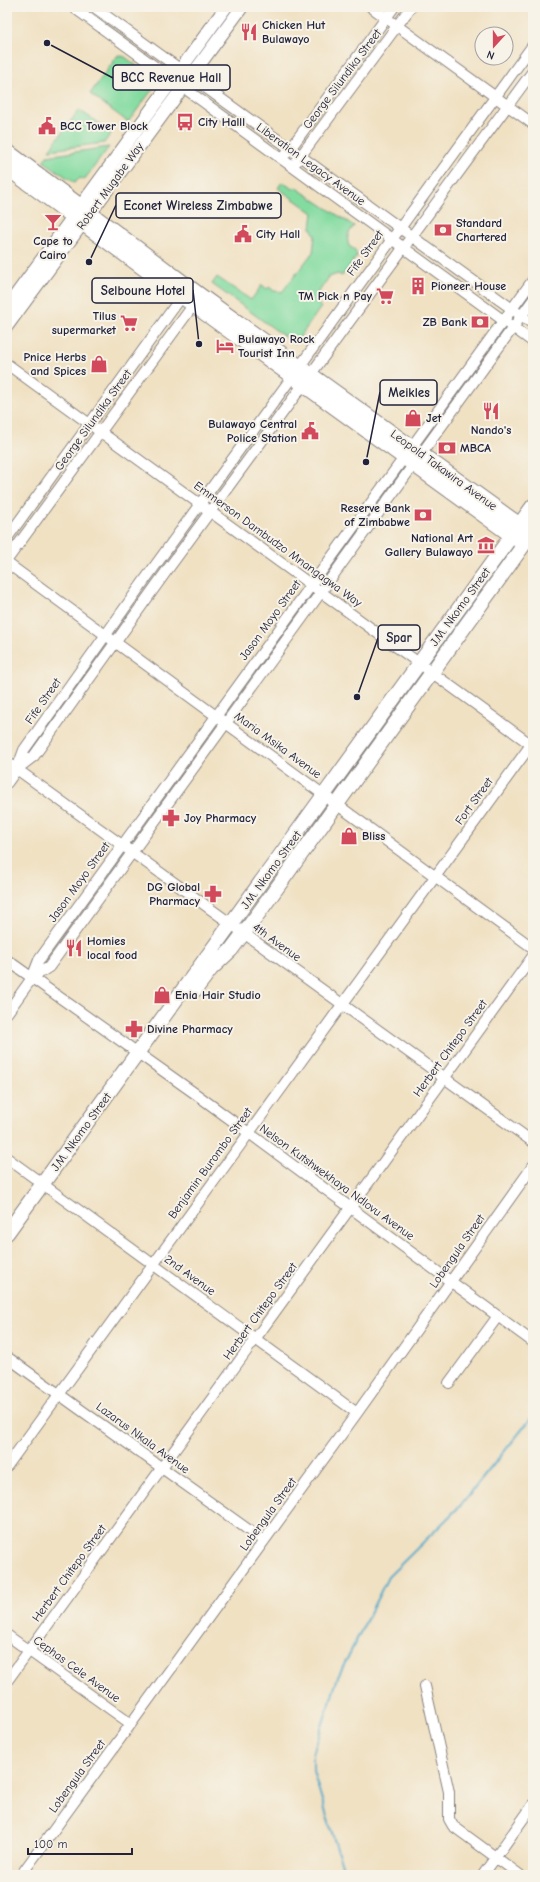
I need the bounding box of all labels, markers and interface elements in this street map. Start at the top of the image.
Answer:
place label: Chicken Hut Bulawayo [262,18,326,46]
restaurant icon: Chicken Hut Bulawayo [239,22,259,42]
street label: George Silundika Street [300,26,384,132]
north arrow [474,26,514,66]
text: N [485,48,496,62]
callout: BCC Revenue Hall [113,65,230,90]
text: BCC Revenue Hall [121,70,221,85]
bus stop icon: City Halll [175,112,195,132]
place label: City Halll [198,115,245,129]
public building icon: BCC Tower Block [37,116,57,136]
place label: BCC Tower Block [60,119,148,133]
street label: Liberation Legacy Avenue [254,120,368,208]
street label: Robert Mugabe Way [74,139,147,232]
callout: Econet Wireless Zimbabwe [116,193,281,218]
text: Econet Wireless Zimbabwe [123,198,273,213]
bar icon: Cape to Cairo [43,212,63,232]
place label: Standard Chartered [456,216,507,244]
bank icon: Standard Chartered [433,220,453,240]
public building icon: City Hall [233,224,253,244]
place label: City Hall [256,227,300,241]
street label: Fife Street [344,227,387,278]
place label: Cape to Cairo [33,234,73,262]
building icon: Pioneer House [408,276,428,296]
callout: Selboune Hotel [92,278,193,303]
place label: Pioneer House [431,279,506,293]
text: Selboune Hotel [101,283,185,298]
supermarket icon: TM Pick n Pay [375,286,395,306]
place label: TM Pick n Pay [298,289,372,303]
place label: Tilus supermarket [52,309,117,337]
bank icon: ZB Bank [470,312,490,332]
supermarket icon: Tilus supermarket [119,313,139,333]
place label: ZB Bank [423,315,467,329]
place label: Bulawayo Rock Tourist Inn [238,332,315,360]
hotel icon: Bulawayo Rock Tourist Inn [215,336,235,356]
place label: Pnice Herbs and Spices [23,350,86,378]
shop icon: Pnice Herbs and Spices [89,354,109,374]
street label: George Silundika Street [52,366,135,473]
callout: Meikles [380,380,437,405]
text: Meikles [388,385,430,400]
restaurant icon: Nando's [481,401,501,421]
shop icon: Jet [403,408,423,428]
place label: Jet [426,411,443,425]
place label: Bulawayo Central Police Station [208,417,297,445]
public building icon: Bulawayo Central Police Station [300,421,320,441]
place label: Nando's [471,423,511,437]
street label: Leopold Takawira Avenue [388,427,500,513]
bank icon: MBCA [437,438,457,458]
place label: MBCA [460,441,491,455]
street label: Emmerson Dambudzo Mnangagwa Way [191,478,365,610]
place label: Reserve Bank of Zimbabwe [340,501,410,529]
bank icon: Reserve Bank of Zimbabwe [413,505,433,525]
place label: National Art Gallery Bulawayo [385,531,474,559]
museum icon: National Art Gallery Bulawayo [476,535,496,555]
street label: J.M. Nkomo Street [427,565,493,649]
street label: Jason Moyo Street [236,577,304,663]
callout: Spar [378,625,420,650]
text: Spar [386,630,413,645]
street label: Fife Street [22,675,64,727]
street label: Maria Msika Avenue [232,709,324,781]
street label: Fort Street [452,774,496,827]
pharmacy icon: Joy Pharmacy [161,808,181,828]
place label: Joy Pharmacy [184,811,257,825]
shop icon: Bliss [339,826,359,846]
street label: J.M. Nkomo Street [238,828,304,912]
place label: Bliss [362,829,385,843]
street label: Jason Moyo Street [45,839,113,925]
place label: DG Global Pharmacy [147,880,200,908]
pharmacy icon: DG Global Pharmacy [203,884,223,904]
street label: 4th Avenue [250,920,304,964]
place label: Homies local food [87,934,137,962]
restaurant icon: Homies local food [64,938,84,958]
shop icon: Enia Hair Studio [152,985,172,1005]
place label: Enia Hair Studio [175,988,261,1002]
street label: Herbert Chitepo Street [410,996,490,1099]
pharmacy icon: Divine Pharmacy [124,1019,144,1039]
place label: Divine Pharmacy [147,1022,233,1036]
street label: J.M. Nkomo Street [48,1090,114,1174]
street label: Benjamin Burombo Street [165,1104,255,1221]
street label: Nelson Kutshwekhaya Ndlovu Avenue [257,1121,417,1243]
street label: Lobengula Street [426,1211,488,1290]
street label: 2nd Avenue [162,1252,218,1298]
street label: Herbert Chitepo Street [220,1259,300,1362]
street label: Lazarus Nkala Avenue [94,1399,192,1477]
street label: Lobengula Street [237,1474,299,1553]
street label: Herbert Chitepo Street [29,1521,109,1624]
street label: Cephas Cele Avenue [31,1633,123,1705]
street label: Lobengula Street [46,1736,108,1815]
scale bar [28,1830,132,1856]
text: 100 m [34,1837,67,1851]

